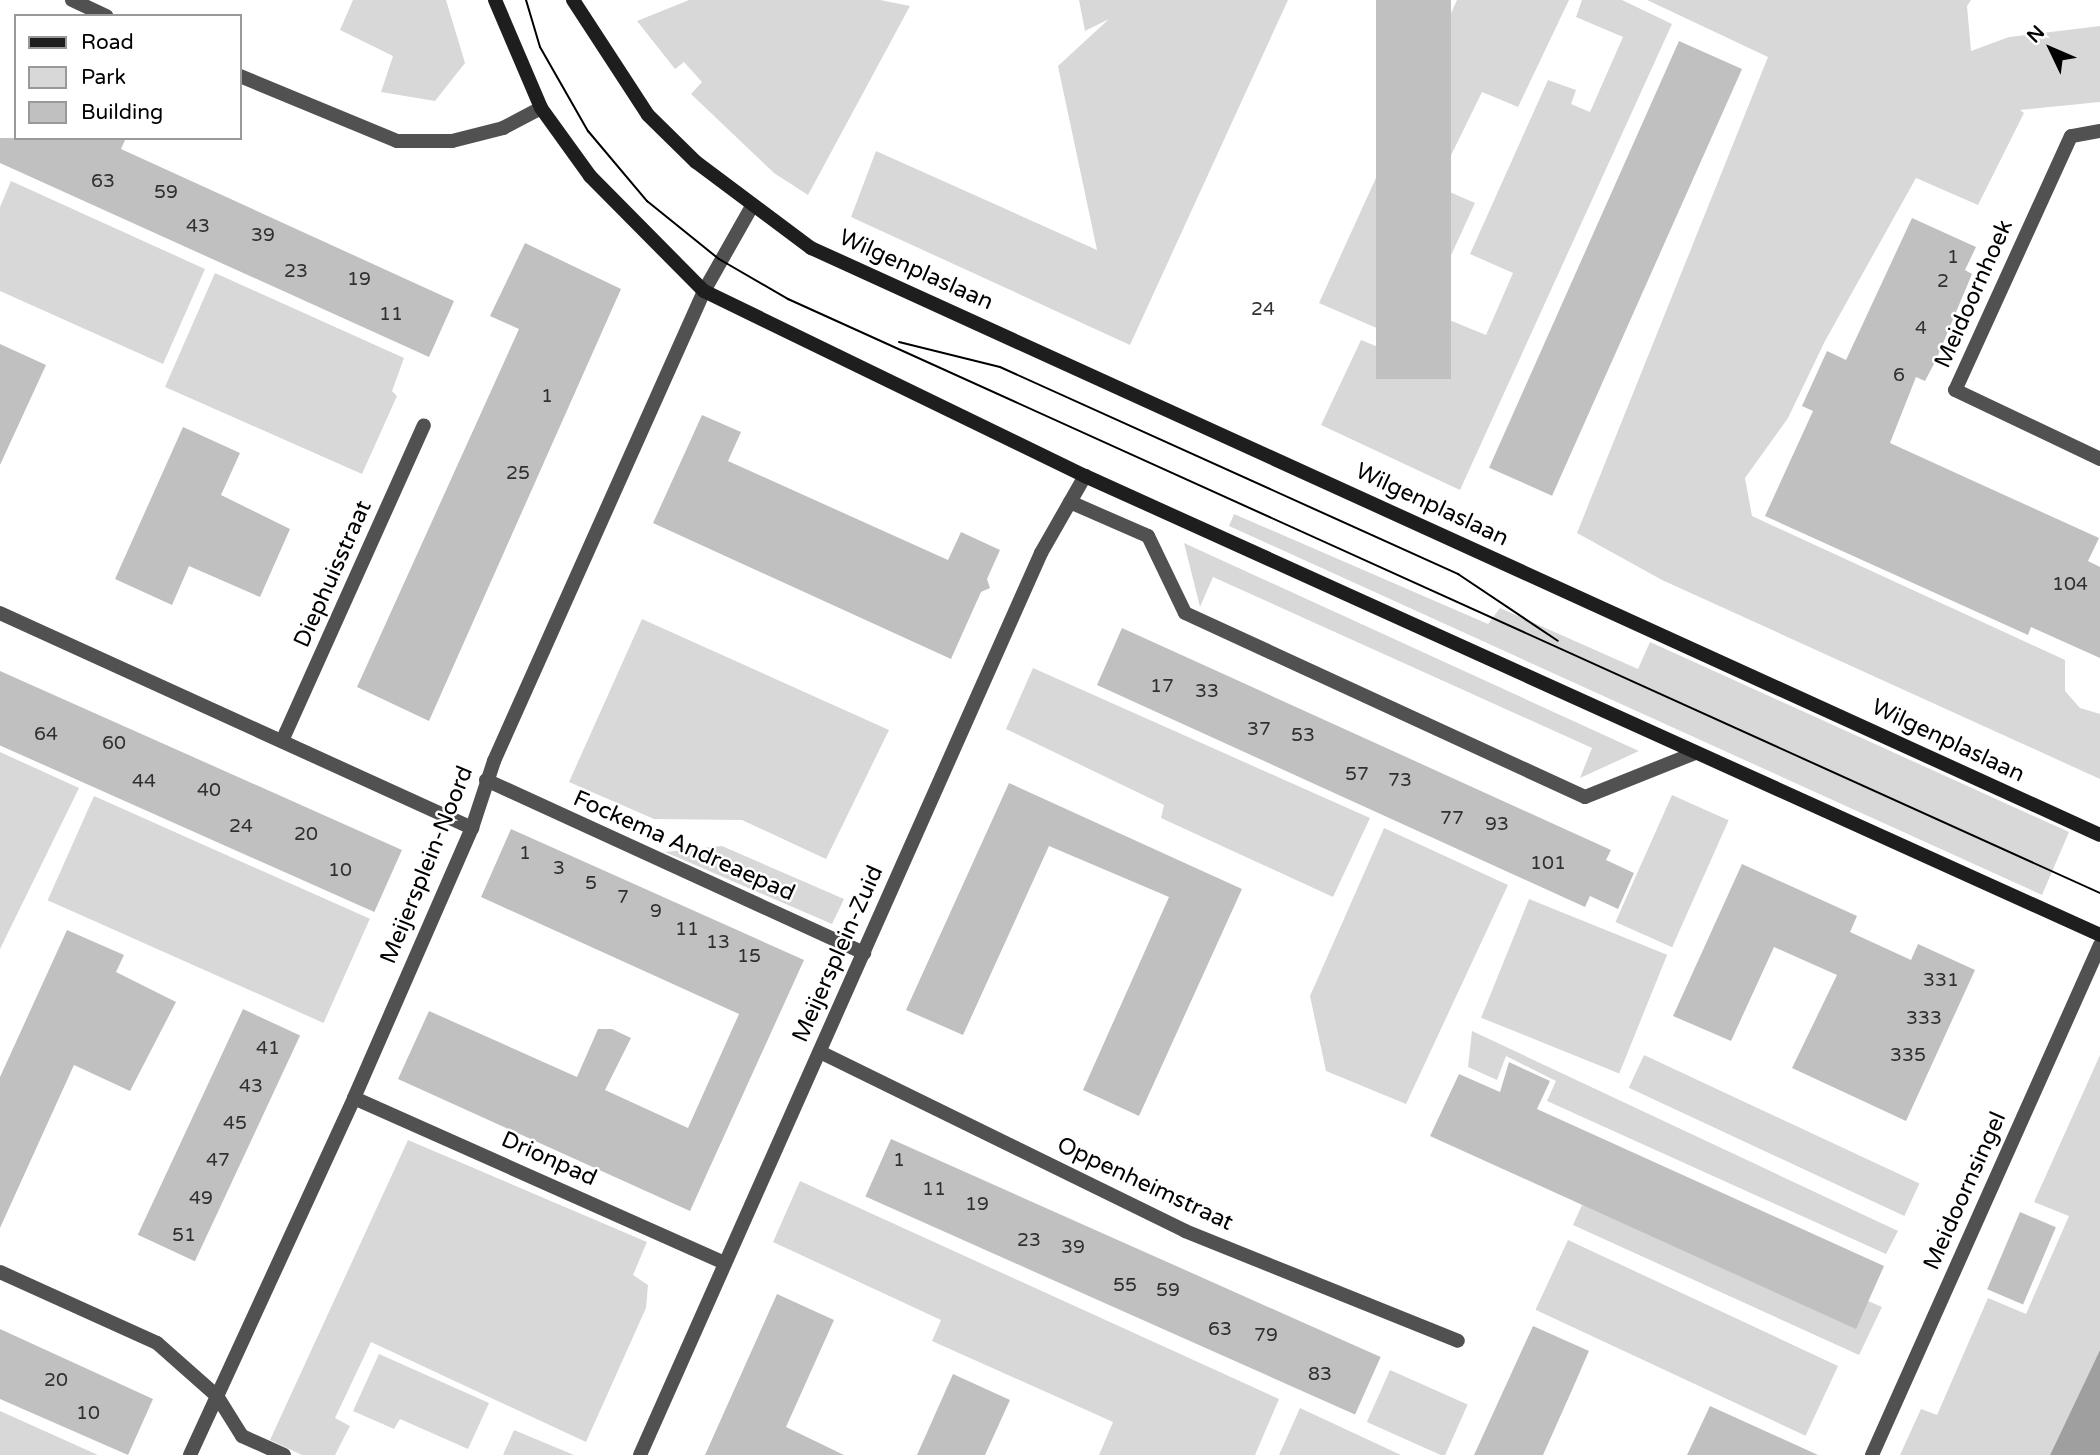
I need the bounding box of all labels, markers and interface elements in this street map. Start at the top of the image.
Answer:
legend [14,14,242,140]
north arrow [2016,14,2086,84]
text: N [2023,21,2049,48]
text: Road [81,30,134,55]
text: Park [81,65,126,90]
text: Building [81,100,163,125]
house number: 63 [91,171,115,193]
house number: 59 [154,182,178,204]
house number: 43 [186,216,210,238]
street label: Meidoornhoek [1929,216,2019,372]
street label: Wilgenplaslaan [835,224,997,316]
house number: 39 [251,225,275,247]
house number: 1 [1947,247,1959,269]
house number: 23 [284,261,308,283]
house number: 19 [347,269,371,291]
house number: 2 [1937,271,1949,293]
house number: 24 [1251,299,1275,321]
house number: 11 [379,304,403,326]
house number: 4 [1915,318,1927,340]
house number: 6 [1893,365,1905,387]
house number: 1 [541,386,553,408]
street label: Wilgenplaslaan [1351,457,1513,553]
house number: 25 [506,463,530,485]
street label: Diephuisstraat [288,496,378,652]
house number: 104 [2052,574,2088,596]
house number: 17 [1150,676,1174,698]
house number: 33 [1195,681,1219,703]
street label: Wilgenplaslaan [1867,693,2029,789]
house number: 37 [1247,719,1271,741]
house number: 64 [34,724,58,746]
house number: 53 [1291,725,1315,747]
house number: 60 [102,733,126,755]
street label: Meijersplein-Noord [375,762,479,968]
house number: 57 [1345,764,1369,786]
house number: 73 [1388,770,1412,792]
house number: 44 [132,771,156,793]
house number: 40 [197,780,221,802]
street label: Fockema Andreaepad [569,785,799,907]
house number: 77 [1440,808,1464,830]
house number: 93 [1485,814,1509,836]
house number: 24 [229,816,253,838]
house number: 20 [294,824,318,846]
house number: 1 [519,843,531,865]
house number: 101 [1530,853,1566,875]
house number: 3 [553,858,565,880]
house number: 10 [328,860,352,882]
street label: Meijersplein-Zuid [787,861,889,1047]
house number: 5 [585,873,597,895]
house number: 7 [617,887,629,909]
house number: 9 [650,901,662,923]
house number: 11 [675,919,699,941]
house number: 13 [706,932,730,954]
house number: 15 [737,946,761,968]
house number: 331 [1923,970,1959,992]
house number: 333 [1906,1008,1942,1030]
house number: 41 [256,1038,280,1060]
house number: 335 [1890,1045,1926,1067]
house number: 43 [239,1076,263,1098]
street label: Meidoornsingel [1918,1108,2012,1274]
house number: 45 [223,1113,247,1135]
street label: Drionpad [497,1126,601,1192]
street label: Oppenheimstraat [1052,1131,1238,1237]
house number: 47 [206,1150,230,1172]
house number: 1 [893,1150,905,1172]
house number: 11 [922,1179,946,1201]
house number: 49 [189,1188,213,1210]
house number: 19 [965,1194,989,1216]
house number: 51 [172,1225,196,1247]
house number: 23 [1017,1230,1041,1252]
house number: 39 [1061,1237,1085,1259]
house number: 55 [1113,1275,1137,1297]
house number: 59 [1156,1280,1180,1302]
house number: 63 [1208,1319,1232,1341]
house number: 79 [1254,1325,1278,1347]
house number: 83 [1308,1364,1332,1386]
house number: 20 [44,1370,68,1392]
house number: 10 [76,1403,100,1425]

